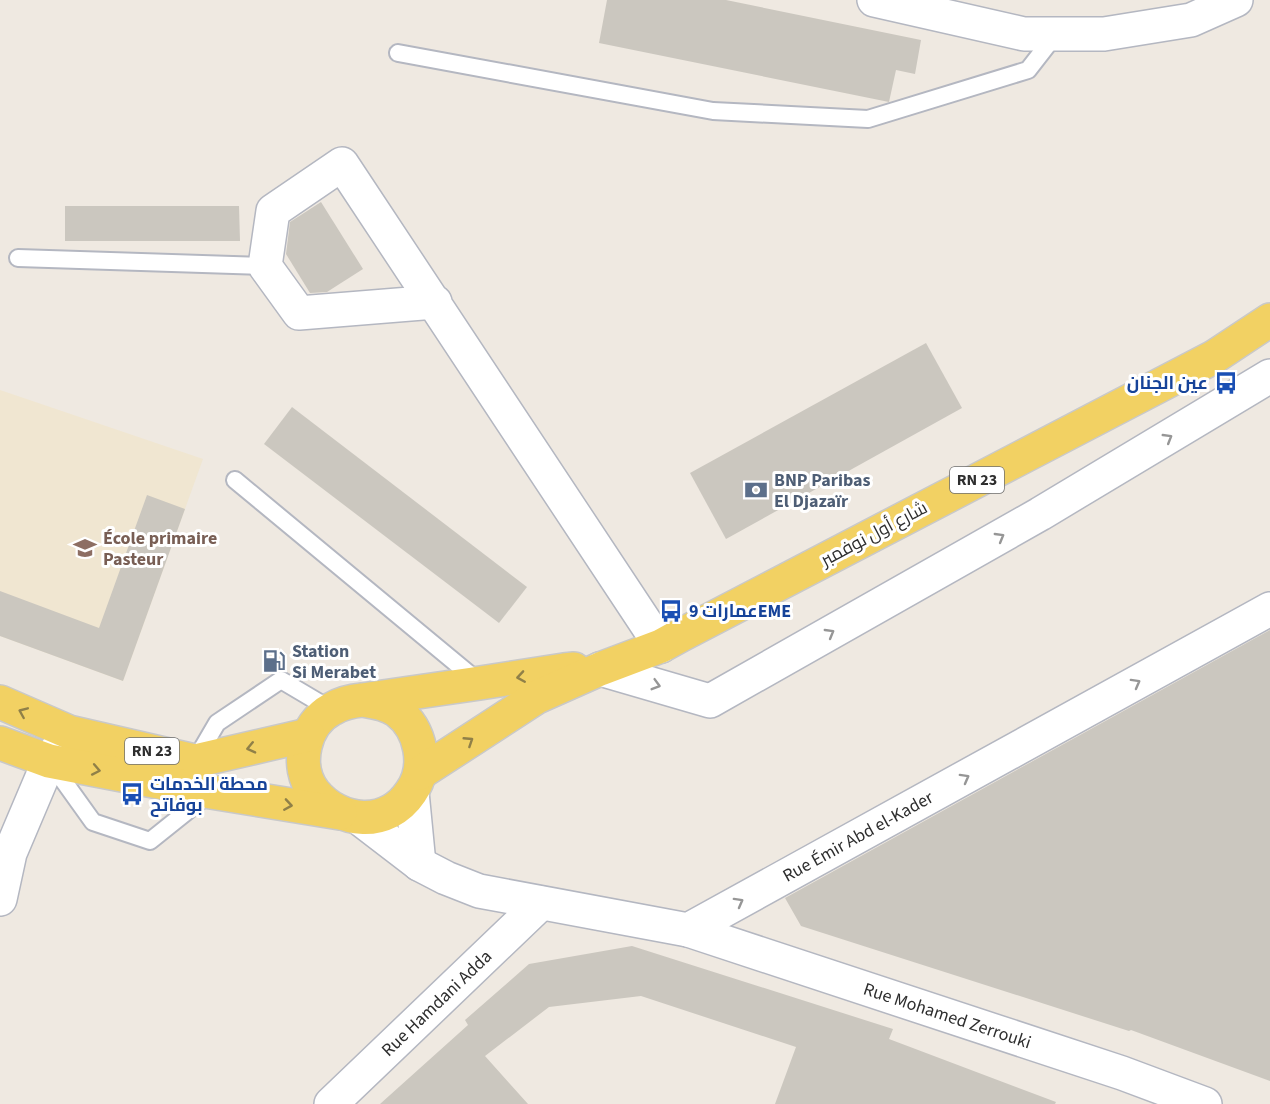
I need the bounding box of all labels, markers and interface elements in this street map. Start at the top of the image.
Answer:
bus stop icon: عين الجنان [1213,370,1239,396]
place label: عين الجنان [1127,371,1208,396]
one-way arrow [1162,433,1172,445]
road number: RN 23 [950,467,1004,493]
place label: BNP Paribas El Djazaïr [774,468,871,514]
bank icon: BNP Paribas El Djazaïr [743,477,769,503]
street label: شارع أول نوفمبر [815,495,932,573]
place label: École primaire Pasteur [103,526,217,572]
one-way arrow [994,533,1004,545]
school or university icon: École primaire Pasteur [72,535,98,561]
bus stop icon: عمارات 9EME [658,598,684,624]
place label: عمارات 9EME [689,599,791,624]
one-way arrow [824,629,835,641]
place label: Station Si Merabet [292,639,376,685]
fuel station icon: Station Si Merabet [261,648,287,674]
one-way arrow [516,670,525,682]
one-way arrow [650,678,661,690]
one-way arrow [1129,679,1140,691]
one-way arrow [18,707,29,719]
one-way arrow [463,737,473,749]
road number: RN 23 [125,738,179,764]
one-way arrow [246,741,256,754]
one-way arrow [91,763,101,776]
place label: محطة الخدمات بوفاتح [150,772,268,818]
one-way arrow [959,774,969,785]
bus stop icon: محطة الخدمات بوفاتح [119,781,145,807]
street label: Rue Émir Abd el-Kader [778,784,938,888]
one-way arrow [284,798,293,810]
one-way arrow [733,898,743,909]
street label: Rue Hamdani Adda [376,944,497,1062]
street label: Rue Mohamed Zerrouki [860,976,1034,1055]

